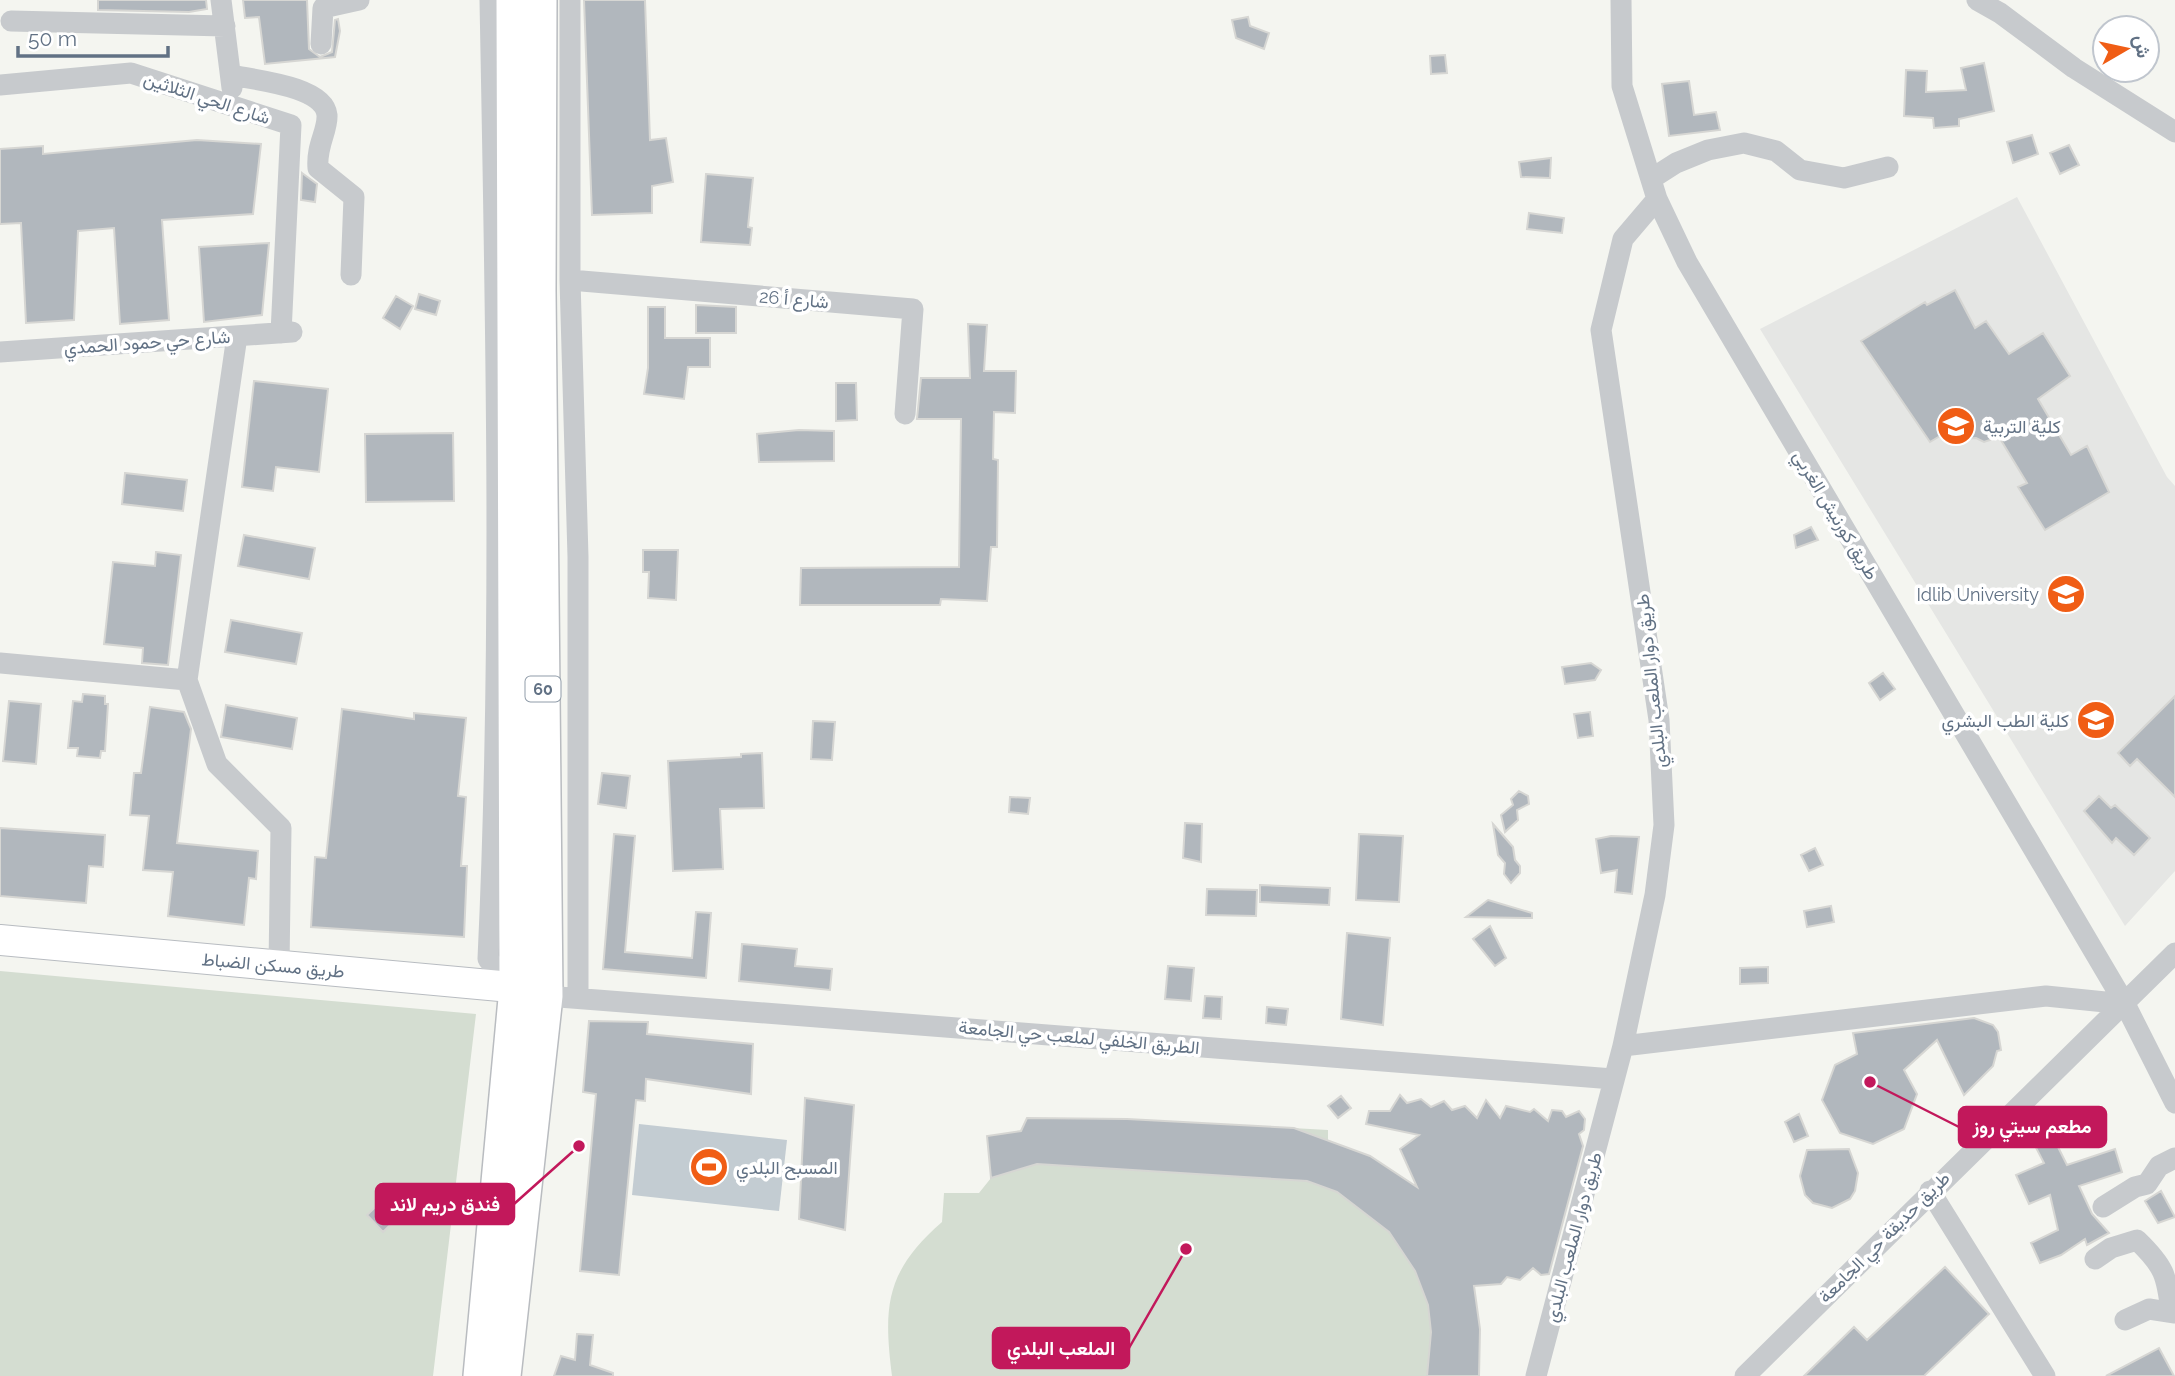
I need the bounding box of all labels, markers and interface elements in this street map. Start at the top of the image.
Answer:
scale bar [18,14,168,58]
north arrow [2091,14,2161,84]
text: 50 m [28,26,77,51]
text: ش [2129,33,2155,60]
street label: شارع الحي الثلاثين [140,68,273,133]
street label: شارع أ 26 [758,285,830,314]
street label: شارع حي حمود الحمدي [63,326,231,363]
school or university icon: كلية التربية [1935,405,1977,447]
place label: كلية التربية [1983,416,2061,438]
street label: طريق كورنيش الغربي [1785,447,1883,586]
school or university icon: Idlib University [2045,573,2087,615]
place label: Idlib University [1916,584,2039,605]
street label: طريق دوار الملعب البلدي [1631,592,1676,769]
road number: 60 [526,676,560,702]
school or university icon: كلية الطب البشري [2075,699,2117,741]
place label: كلية الطب البشري [1942,710,2069,736]
street label: طريق مسكن الضباط [201,948,345,983]
street label: الطريق الخلفي لملعب حي الجامعة [957,1016,1200,1063]
callout: مطعم سيتي روز [1959,1107,2106,1147]
text: مطعم سيتي روز [1971,1115,2092,1143]
sports icon: المسبح البلدي [688,1146,730,1188]
street label: طريق دوار الملعب البلدي [1540,1150,1611,1325]
place label: المسبح البلدي [736,1157,838,1183]
street label: طريق حديقة حي الجامعة [1814,1167,1957,1310]
callout: فندق دريم لاند [376,1184,514,1224]
text: فندق دريم لاند [390,1193,500,1217]
callout: الملعب البلدي [993,1328,1129,1368]
text: الملعب البلدي [1007,1337,1115,1365]

